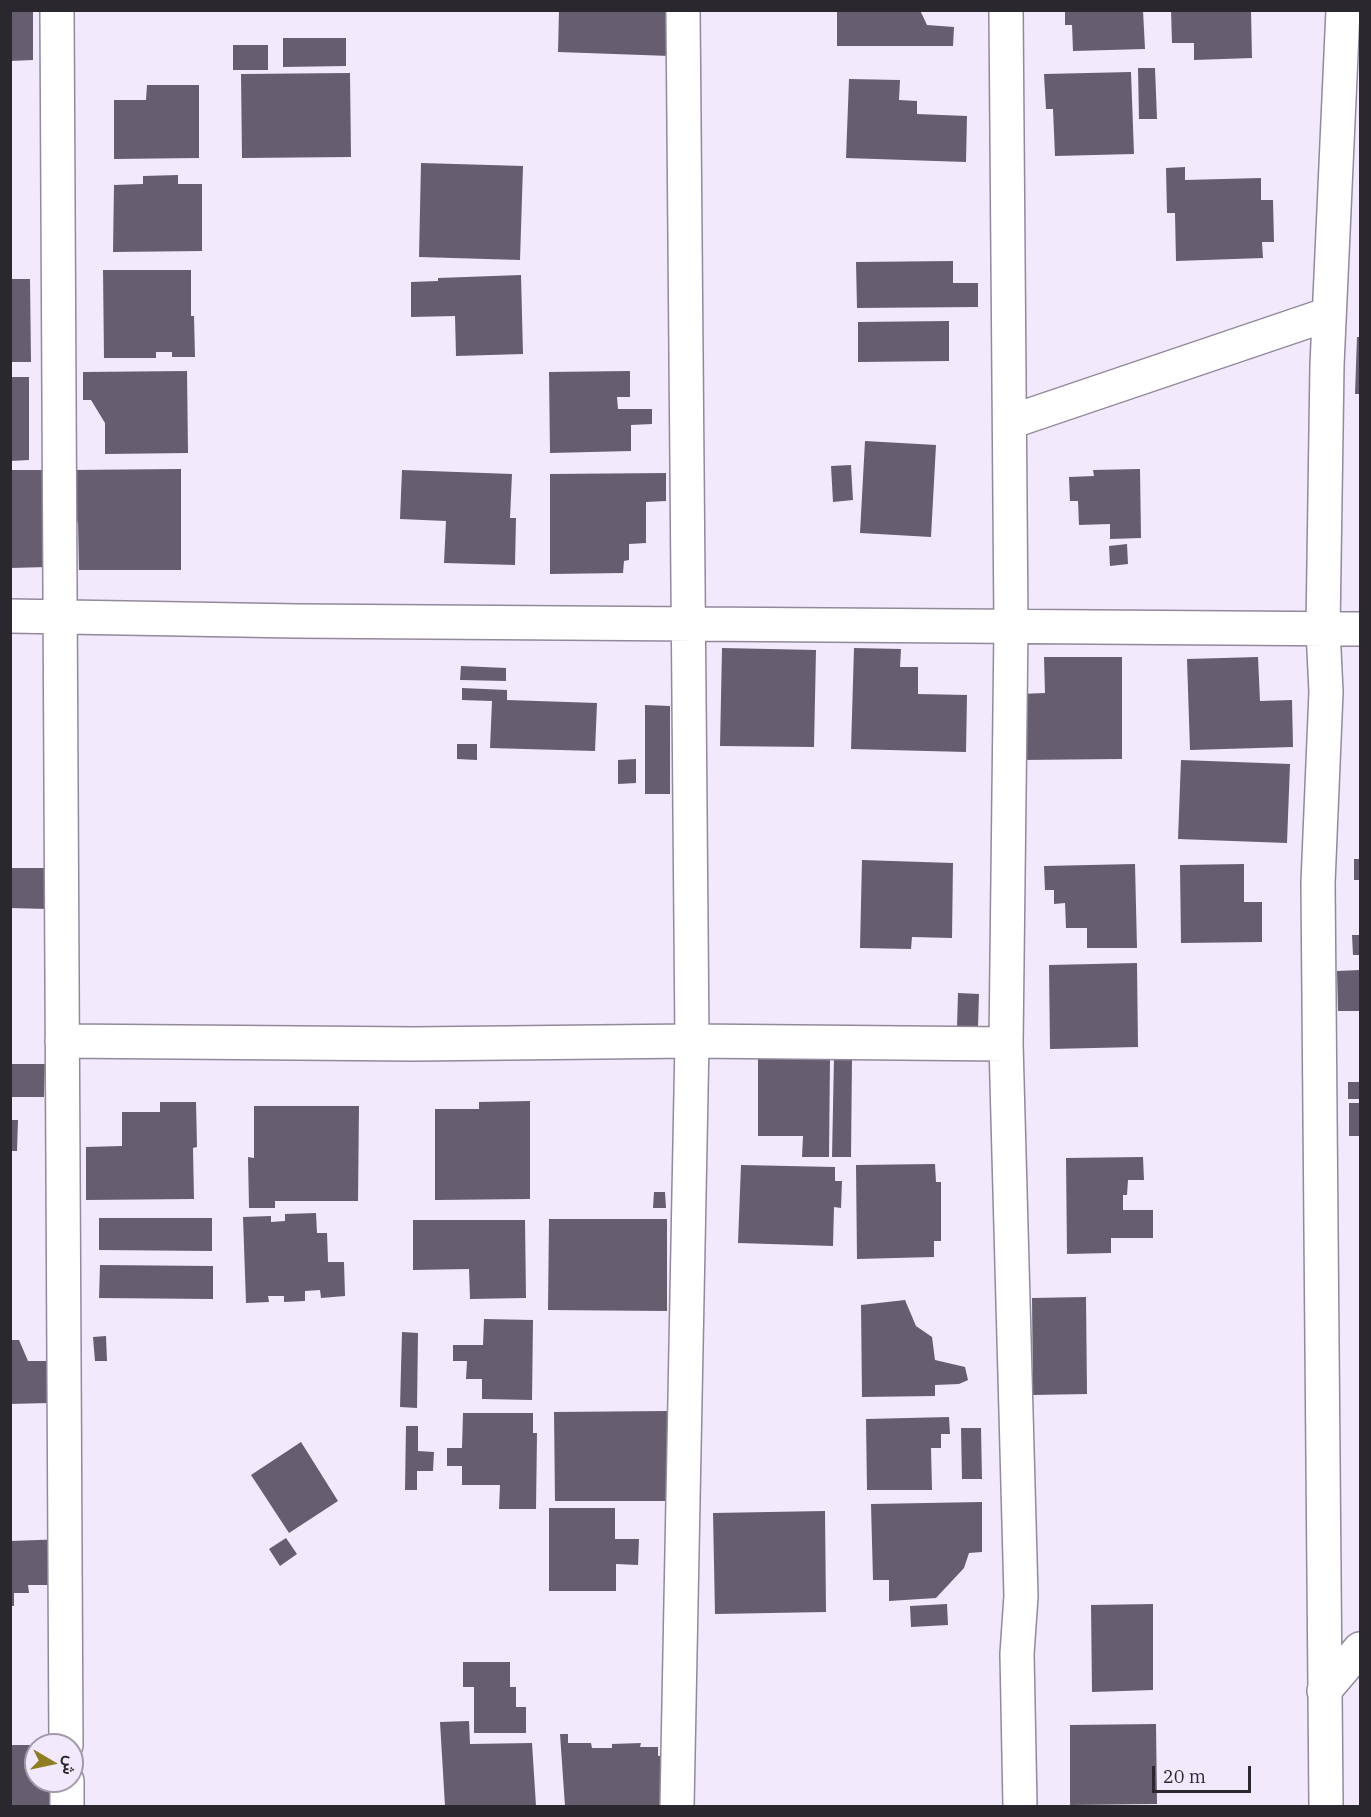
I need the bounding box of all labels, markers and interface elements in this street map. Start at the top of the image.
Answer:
north arrow [24,1733,84,1793]
text: ش [58,1754,81,1777]
scale bar [1155,1754,1254,1792]
text: 20 m [1163,1765,1206,1788]

